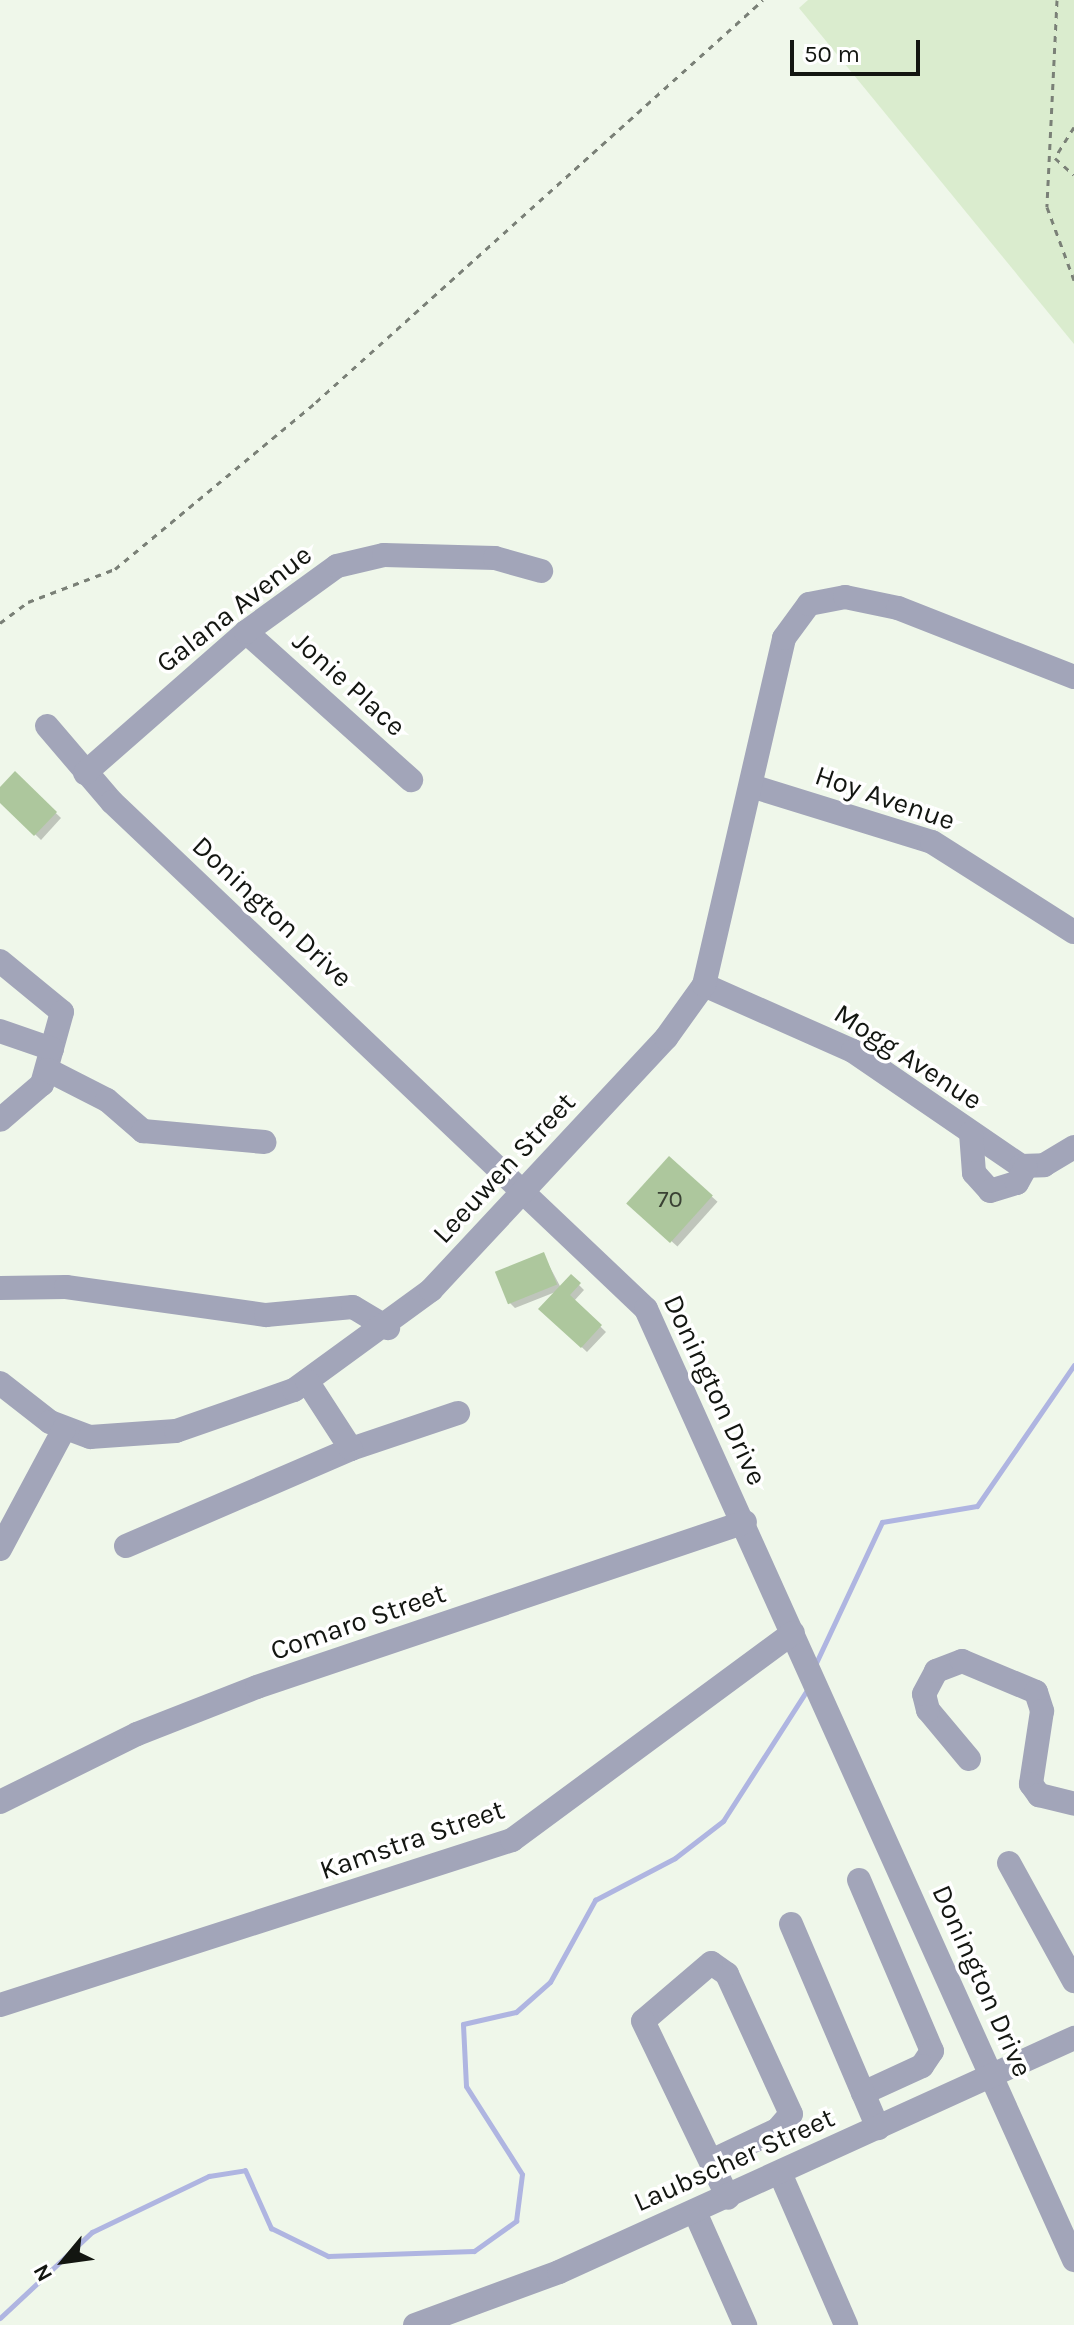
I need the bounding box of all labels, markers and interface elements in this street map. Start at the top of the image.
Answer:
scale bar [794,24,924,74]
text: 50 m [804,40,860,68]
street label: Galana Avenue [150,538,318,680]
street label: Jonie Place [286,625,412,743]
street label: Hoy Avenue [811,758,959,838]
street label: Donington Drive [185,829,359,995]
street label: Mogg Avenue [828,997,988,1117]
street label: Leeuwen Street [426,1086,582,1250]
house number: 70 [657,1186,683,1214]
street label: Donington Drive [656,1289,774,1491]
street label: Comaro Street [266,1576,450,1668]
street label: Kamstra Street [315,1793,509,1887]
street label: Donington Drive [925,1880,1039,2082]
street label: Laubscher Street [628,2101,840,2219]
north arrow [24,2221,104,2301]
text: N [28,2259,58,2286]

